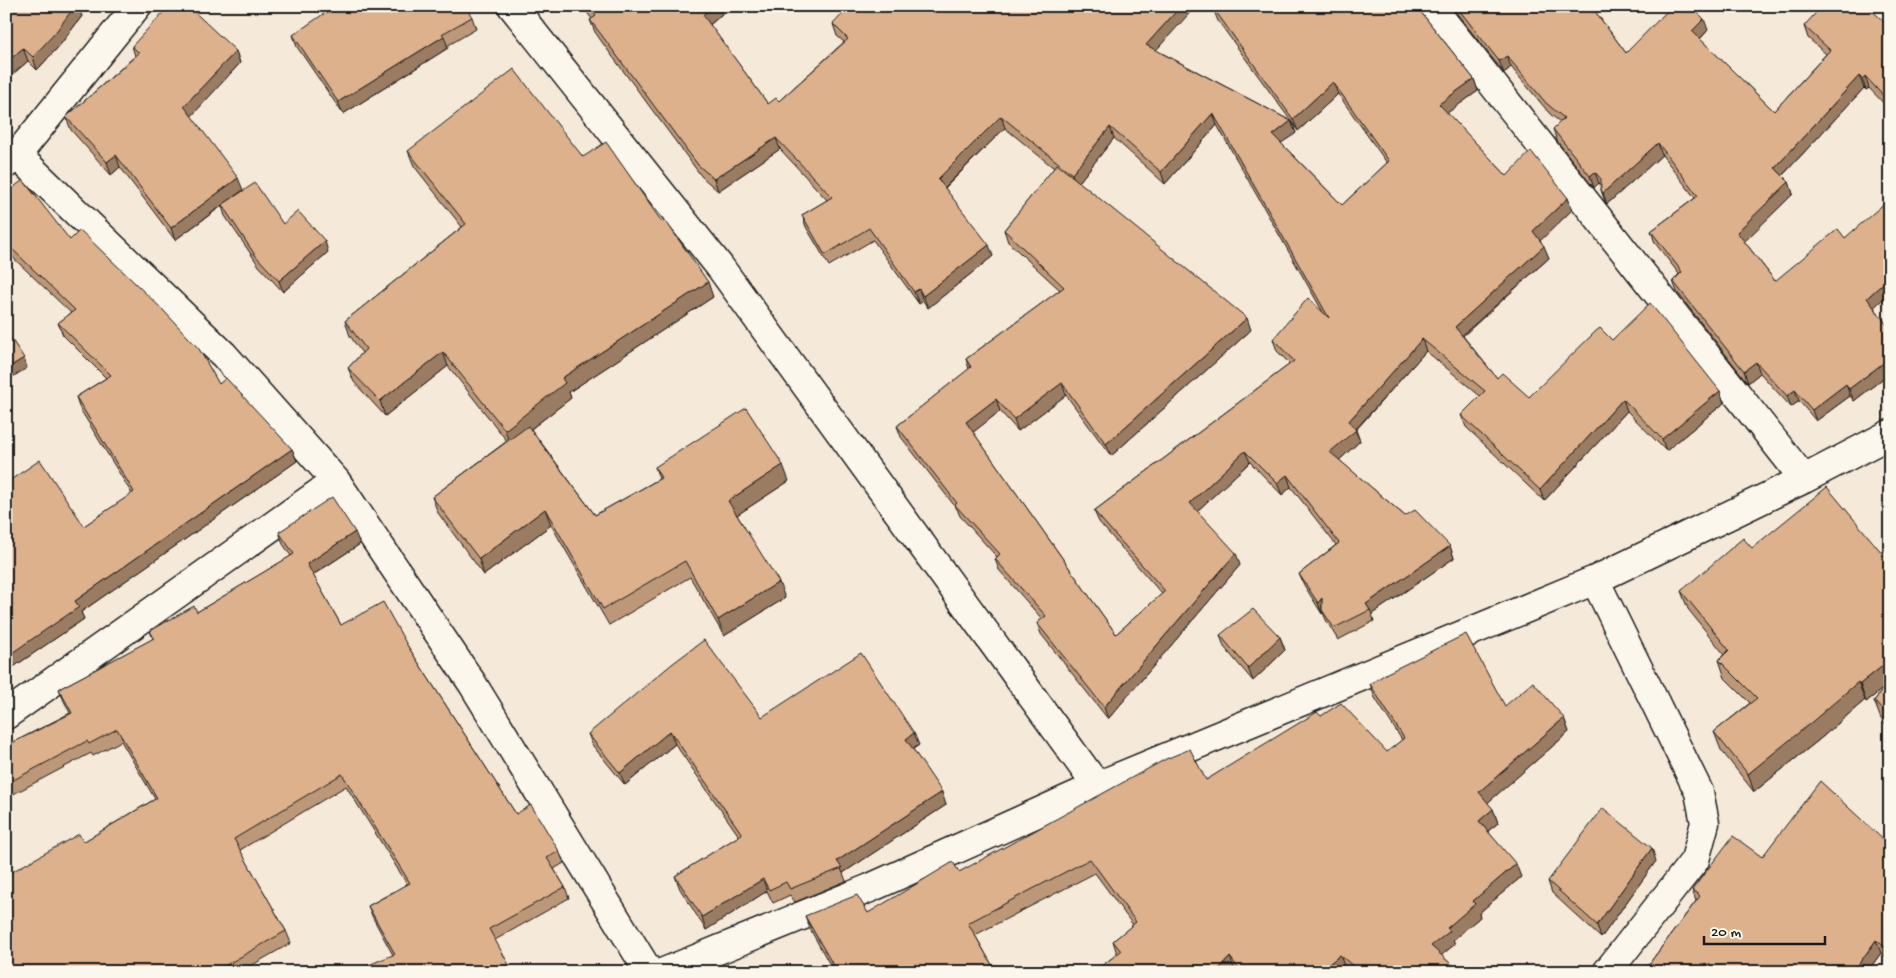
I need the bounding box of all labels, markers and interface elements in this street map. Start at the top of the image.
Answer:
scale bar [1704,913,1825,945]
text: 20 m [1711,924,1741,942]

